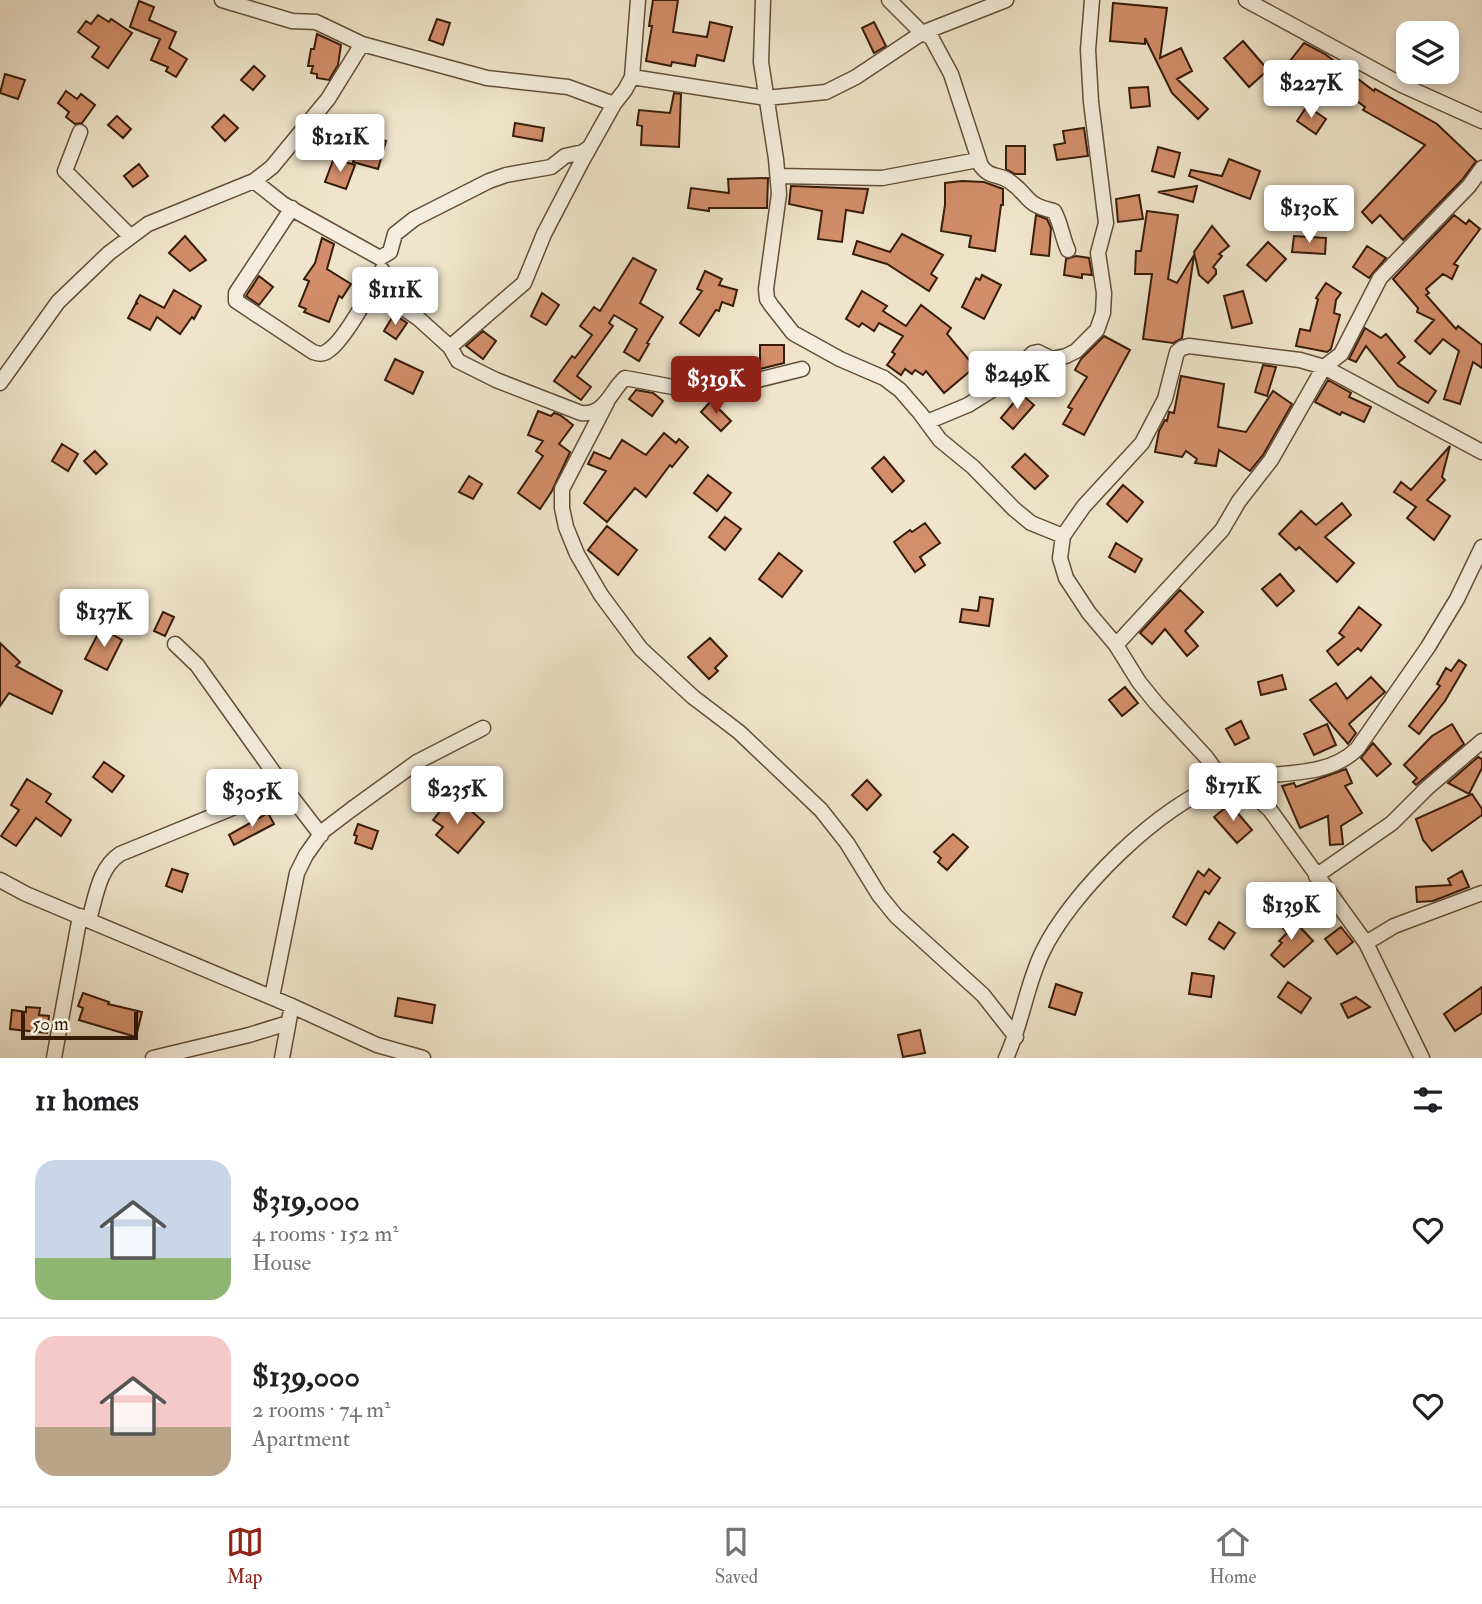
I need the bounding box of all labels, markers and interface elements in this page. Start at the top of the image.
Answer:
map controls [1396,21,1459,84]
button: layers [1396,21,1459,84]
pin: $227K [1262,60,1360,120]
text: $227K [1280,68,1342,97]
pin: $121K [291,114,389,174]
text: $121K [311,122,369,151]
pin: $130K [1260,186,1358,245]
text: $130K [1280,193,1338,222]
pin: $111K [346,268,444,327]
text: $111K [368,275,422,304]
pin: $249K [968,352,1066,411]
pin: $319K [667,356,765,416]
text: $249K [985,359,1049,388]
text: $319K [687,364,745,393]
pin: $137K [55,590,153,649]
text: $137K [76,597,132,626]
pin: $171K [1184,764,1282,823]
pin: $235K [408,766,506,826]
pin: $305K [203,770,301,829]
text: $171K [1205,771,1261,800]
text: $235K [427,774,487,803]
text: $305K [222,777,282,806]
pin: $139K [1242,883,1340,942]
text: $139K [1262,890,1320,919]
scale bar [21,1009,138,1041]
text: 50 m [32,1012,69,1036]
icon: filters [1409,1081,1447,1119]
text: 11 homes [35,1082,139,1119]
text: $319,000 [252,1182,360,1219]
icon: home [91,1188,175,1272]
icon: heart [1409,1211,1447,1249]
text: 4 rooms · 152 m² [252,1219,399,1248]
text: House [252,1248,311,1277]
text: $139,000 [252,1358,360,1395]
icon: home [91,1364,175,1448]
icon: heart [1409,1387,1447,1425]
text: 2 rooms · 74 m² [252,1395,391,1424]
text: Apartment [252,1424,350,1453]
tab: Map [226,1523,264,1589]
tab: Saved [715,1523,758,1589]
tab: Home [1209,1523,1256,1589]

